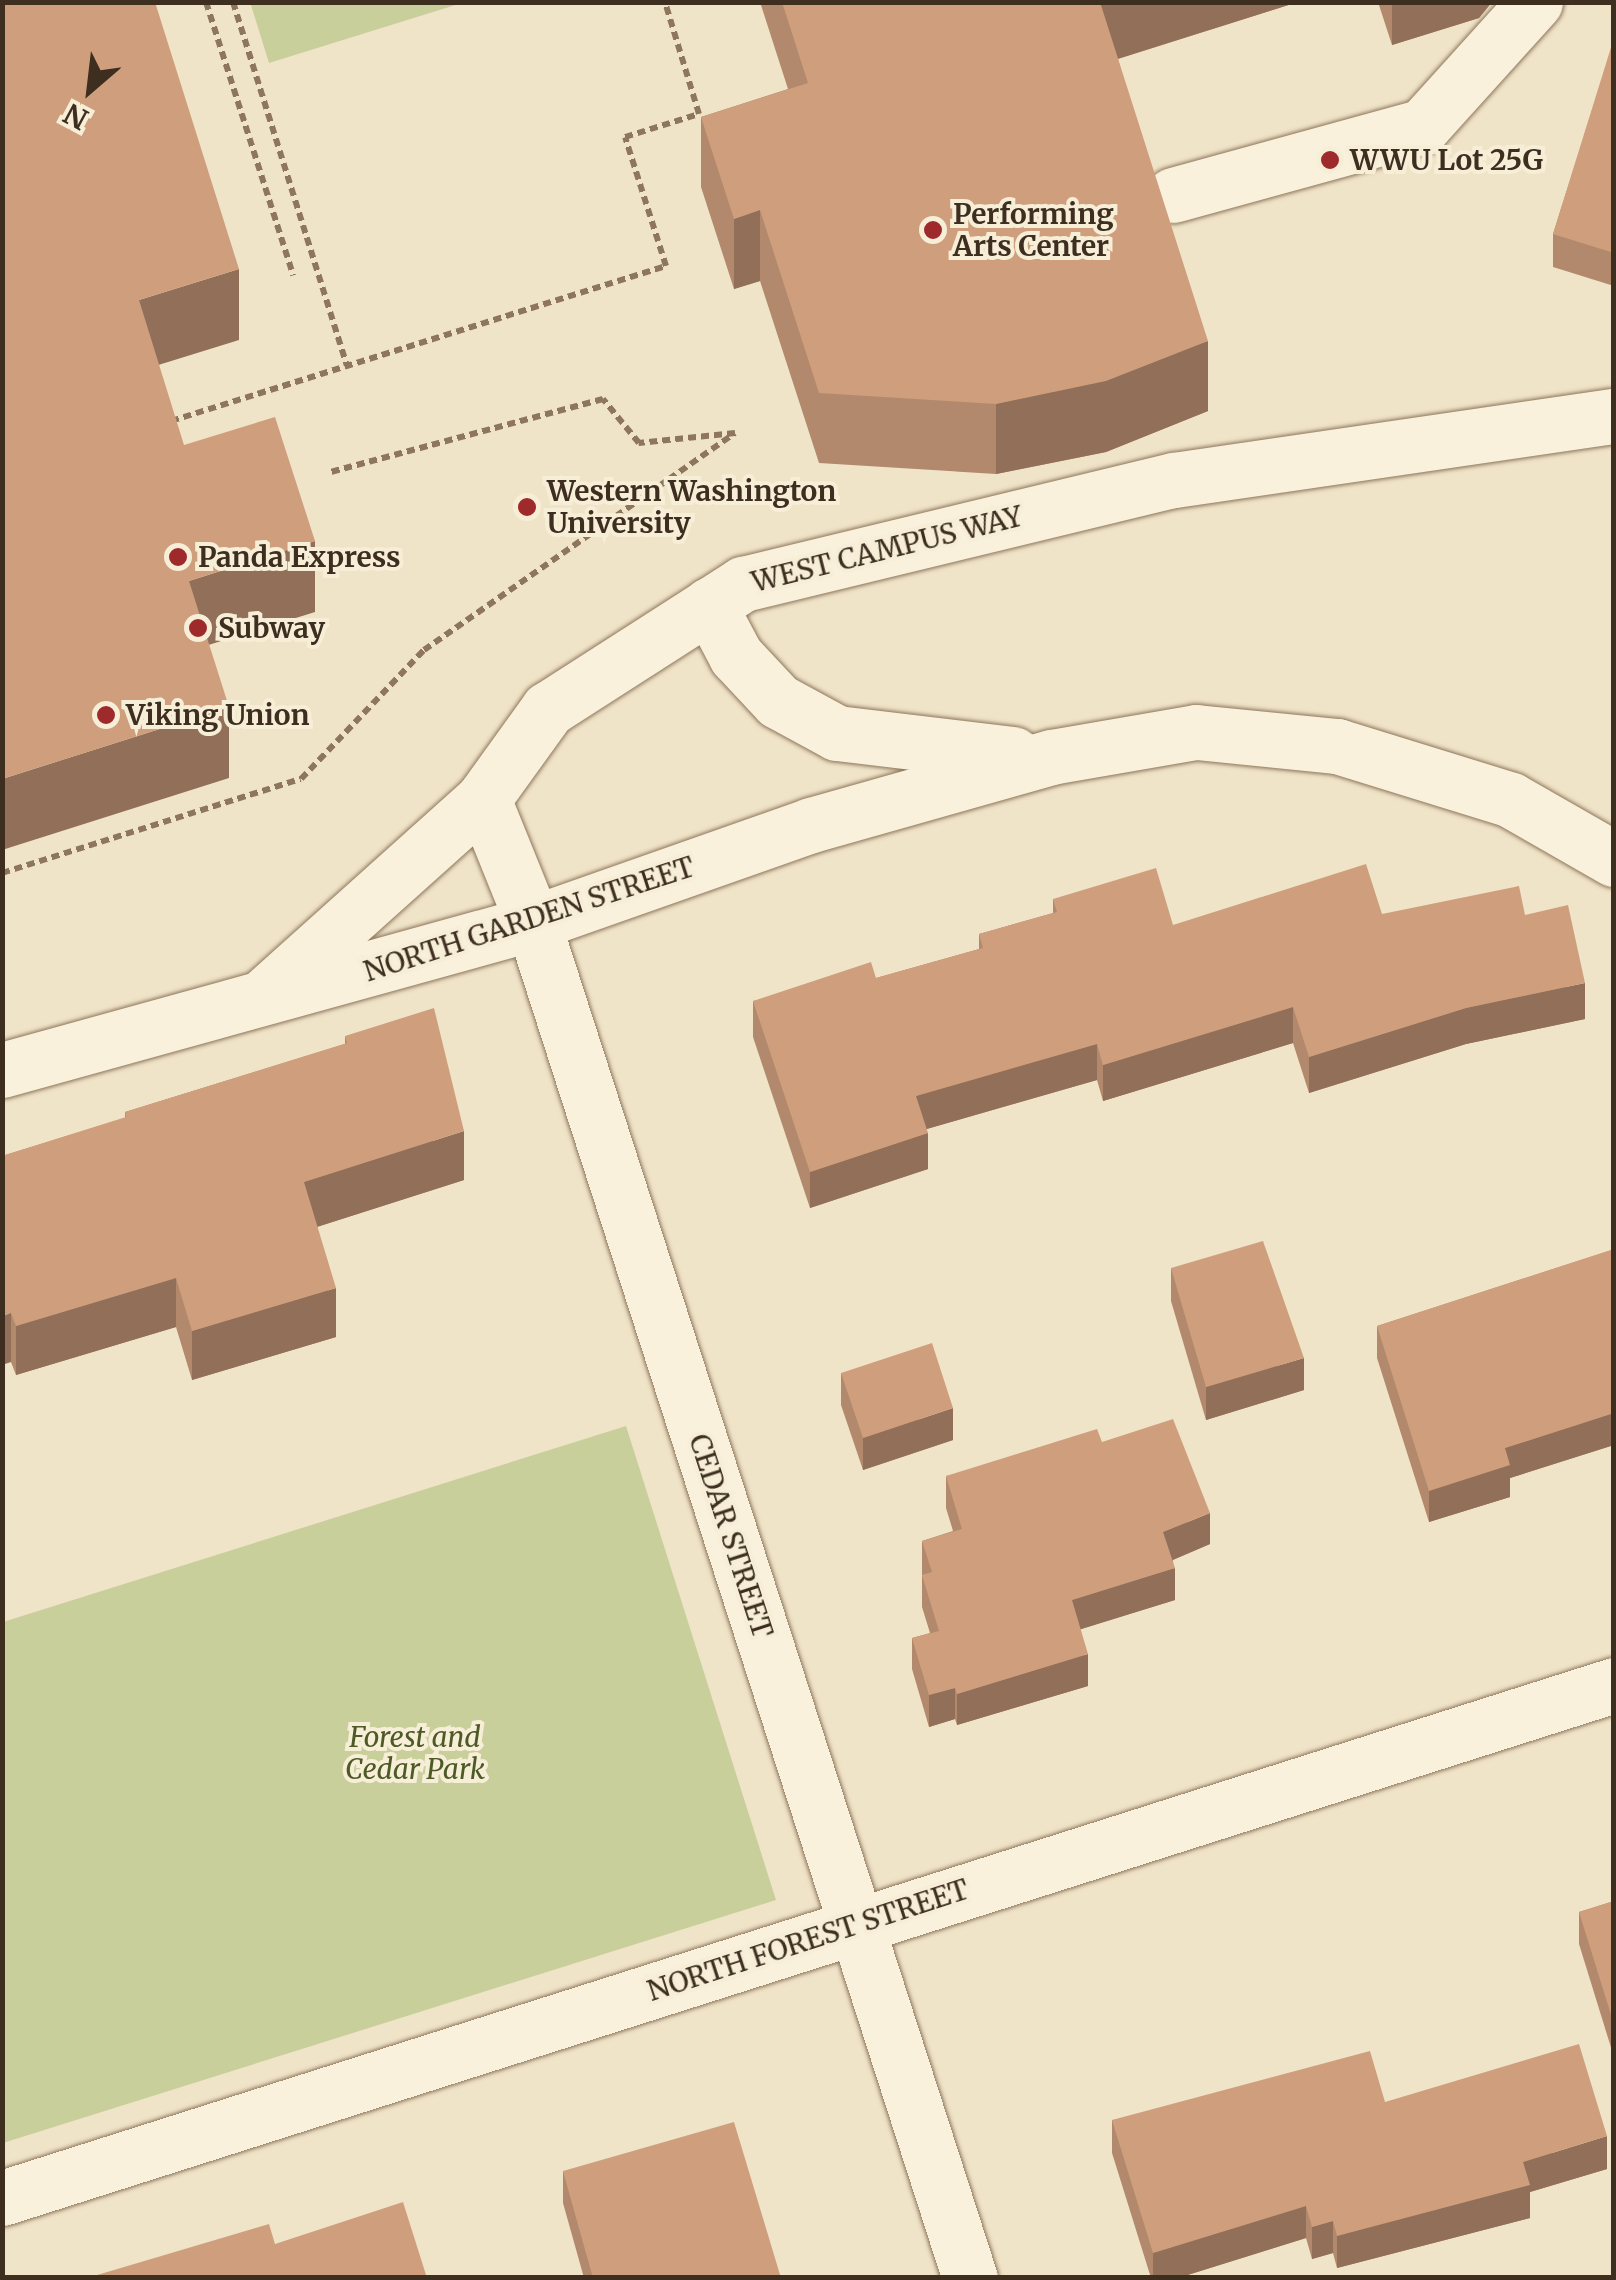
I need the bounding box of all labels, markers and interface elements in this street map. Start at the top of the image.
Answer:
north arrow [40,40,140,140]
text: N [58,95,94,138]
place label: WWU Lot 25G [1350,143,1543,177]
marker: WWU Lot 25G [1319,149,1341,171]
place label: Performing Arts Center [953,197,1114,263]
marker: Performing Arts Center [922,219,944,241]
place label: Western Washington University [547,474,836,540]
marker: Western Washington University [516,496,538,518]
street label: WEST CAMPUS WAY [748,499,1026,599]
place label: Panda Express [198,540,401,574]
marker: Panda Express [167,546,189,568]
place label: Subway [218,611,325,645]
marker: Subway [187,617,209,639]
place label: Viking Union [126,698,309,732]
marker: Viking Union [95,704,117,726]
street label: NORTH GARDEN STREET [360,850,698,988]
street label: CEDAR STREET [682,1430,780,1642]
park label: Forest and Cedar Park [345,1720,485,1786]
street label: NORTH FOREST STREET [643,1872,973,2008]

